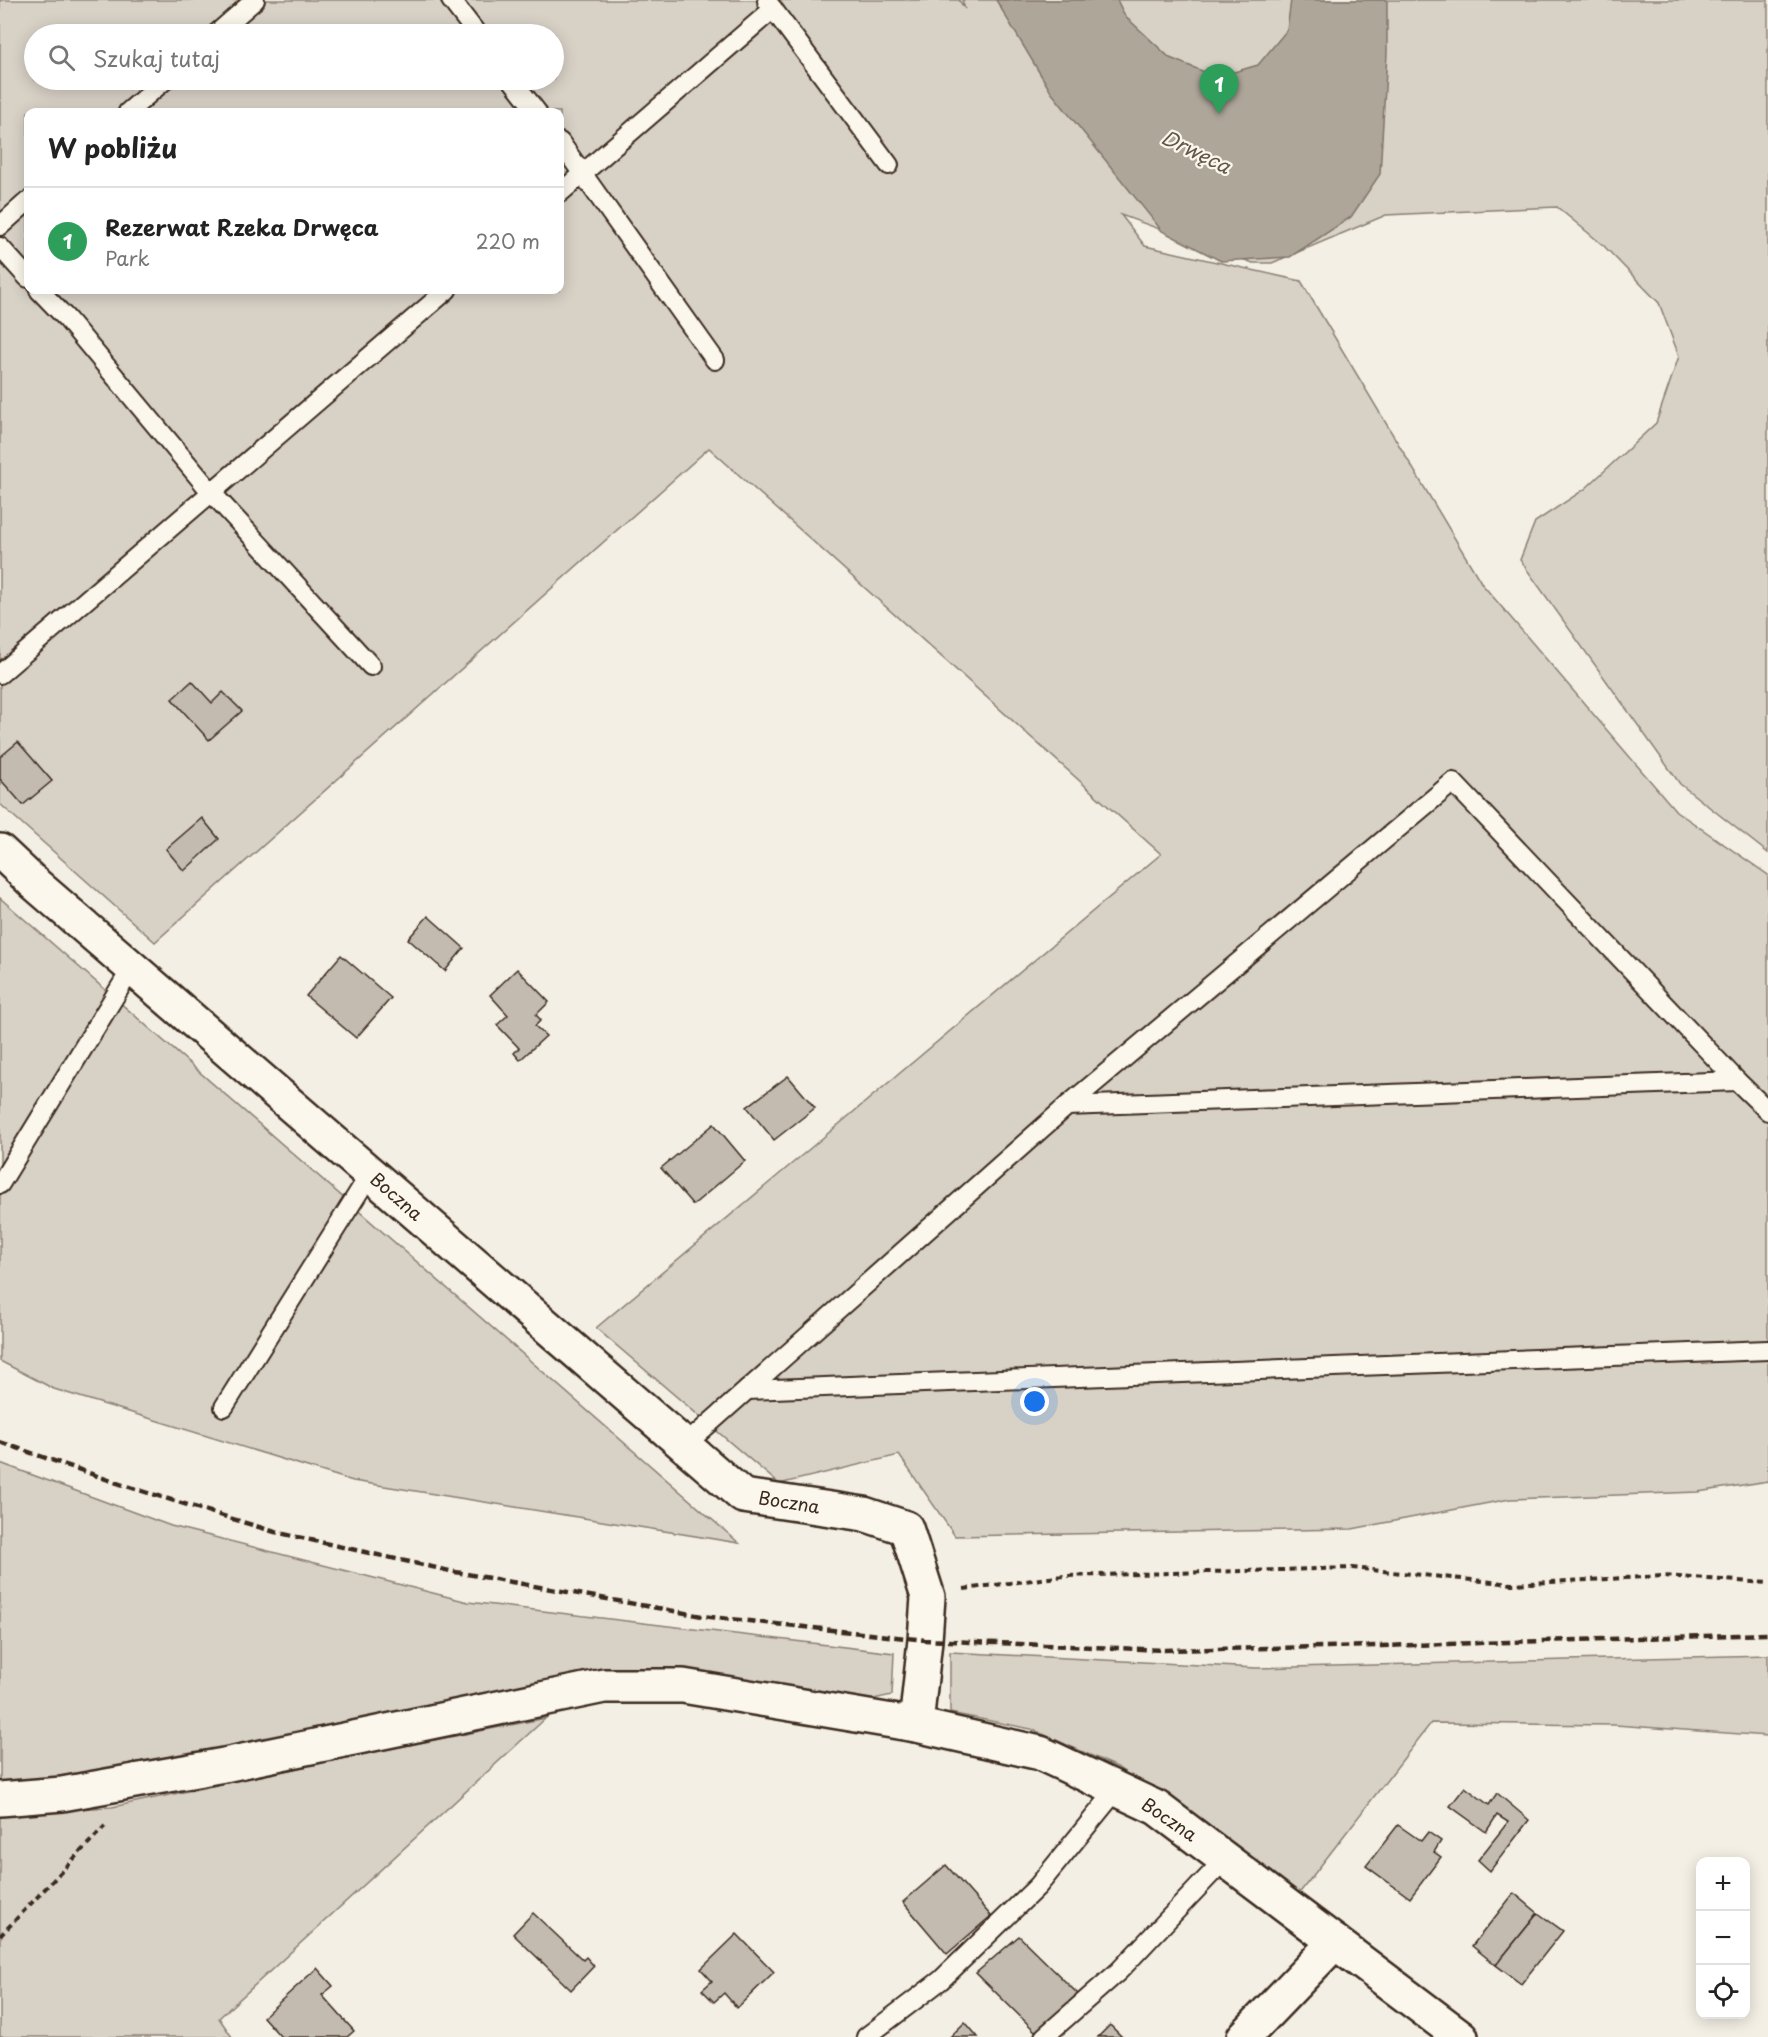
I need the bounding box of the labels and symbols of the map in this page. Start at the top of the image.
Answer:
pin: 1 [1200,64,1238,114]
water label: Drwęca [1157,122,1237,181]
street label: Boczna [365,1165,430,1227]
your location [1020,1387,1049,1416]
street label: Boczna [757,1483,823,1520]
street label: Boczna [1137,1790,1204,1848]

